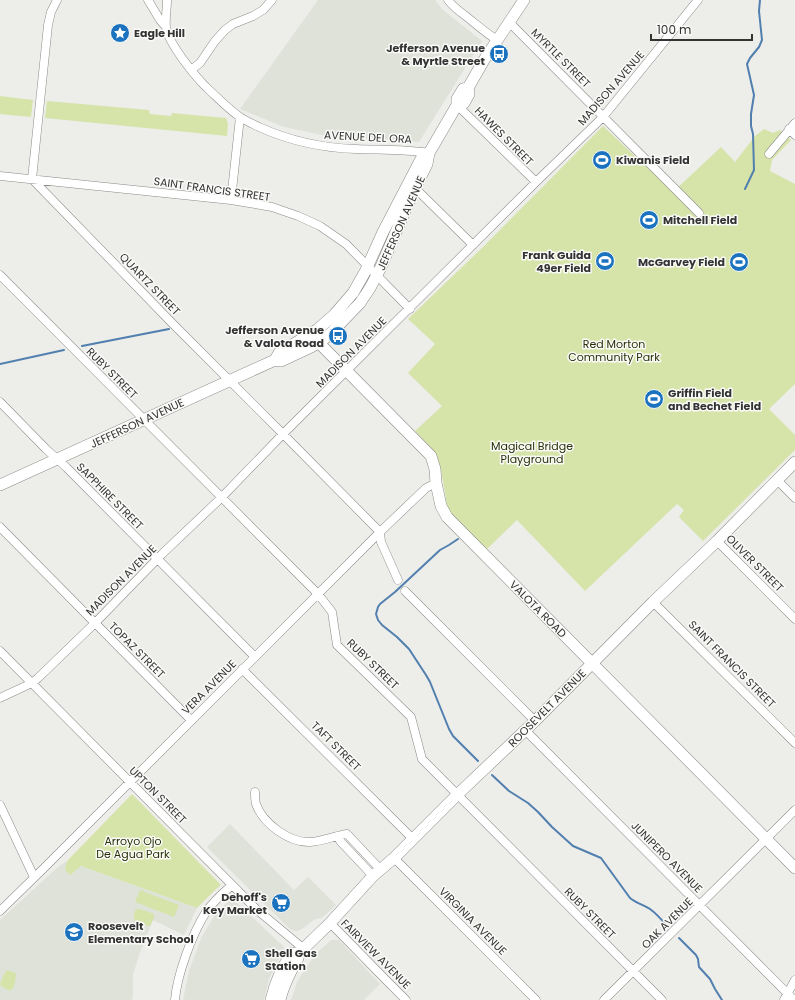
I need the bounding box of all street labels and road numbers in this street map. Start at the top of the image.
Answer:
street label: MYRTLE STREET [528,25,594,91]
street label: MADISON AVENUE [574,47,648,129]
street label: HAWES STREET [471,103,537,169]
street label: AVENUE DEL ORA [324,127,413,147]
street label: SAINT FRANCIS STREET [153,173,271,205]
street label: JEFFERSON AVENUE [373,173,429,273]
street label: QUARTZ STREET [116,249,184,319]
street label: MADISON AVENUE [312,313,390,391]
street label: RUBY STREET [83,344,141,402]
street label: JEFFERSON AVENUE [87,394,187,452]
street label: SAPPHIRE STREET [73,459,147,533]
street label: OLIVER STREET [723,531,787,595]
street label: MADISON AVENUE [82,541,160,619]
street label: VALOTA ROAD [506,577,570,641]
street label: SAINT FRANCIS STREET [685,617,779,711]
street label: TOPAZ STREET [105,618,169,682]
street label: RUBY STREET [344,635,403,693]
street label: VERA AVENUE [178,656,240,718]
street label: ROOSEVELT AVENUE [505,666,589,750]
street label: TAFT STREET [308,718,364,774]
street label: UPTON STREET [126,763,190,827]
street label: JUNIPERO AVENUE [628,818,706,896]
street label: VIRGINIA AVENUE [435,883,511,959]
street label: RUBY STREET [561,884,619,942]
street label: OAK AVENUE [638,894,696,952]
street label: FAIRVIEW AVENUE [337,915,415,993]

